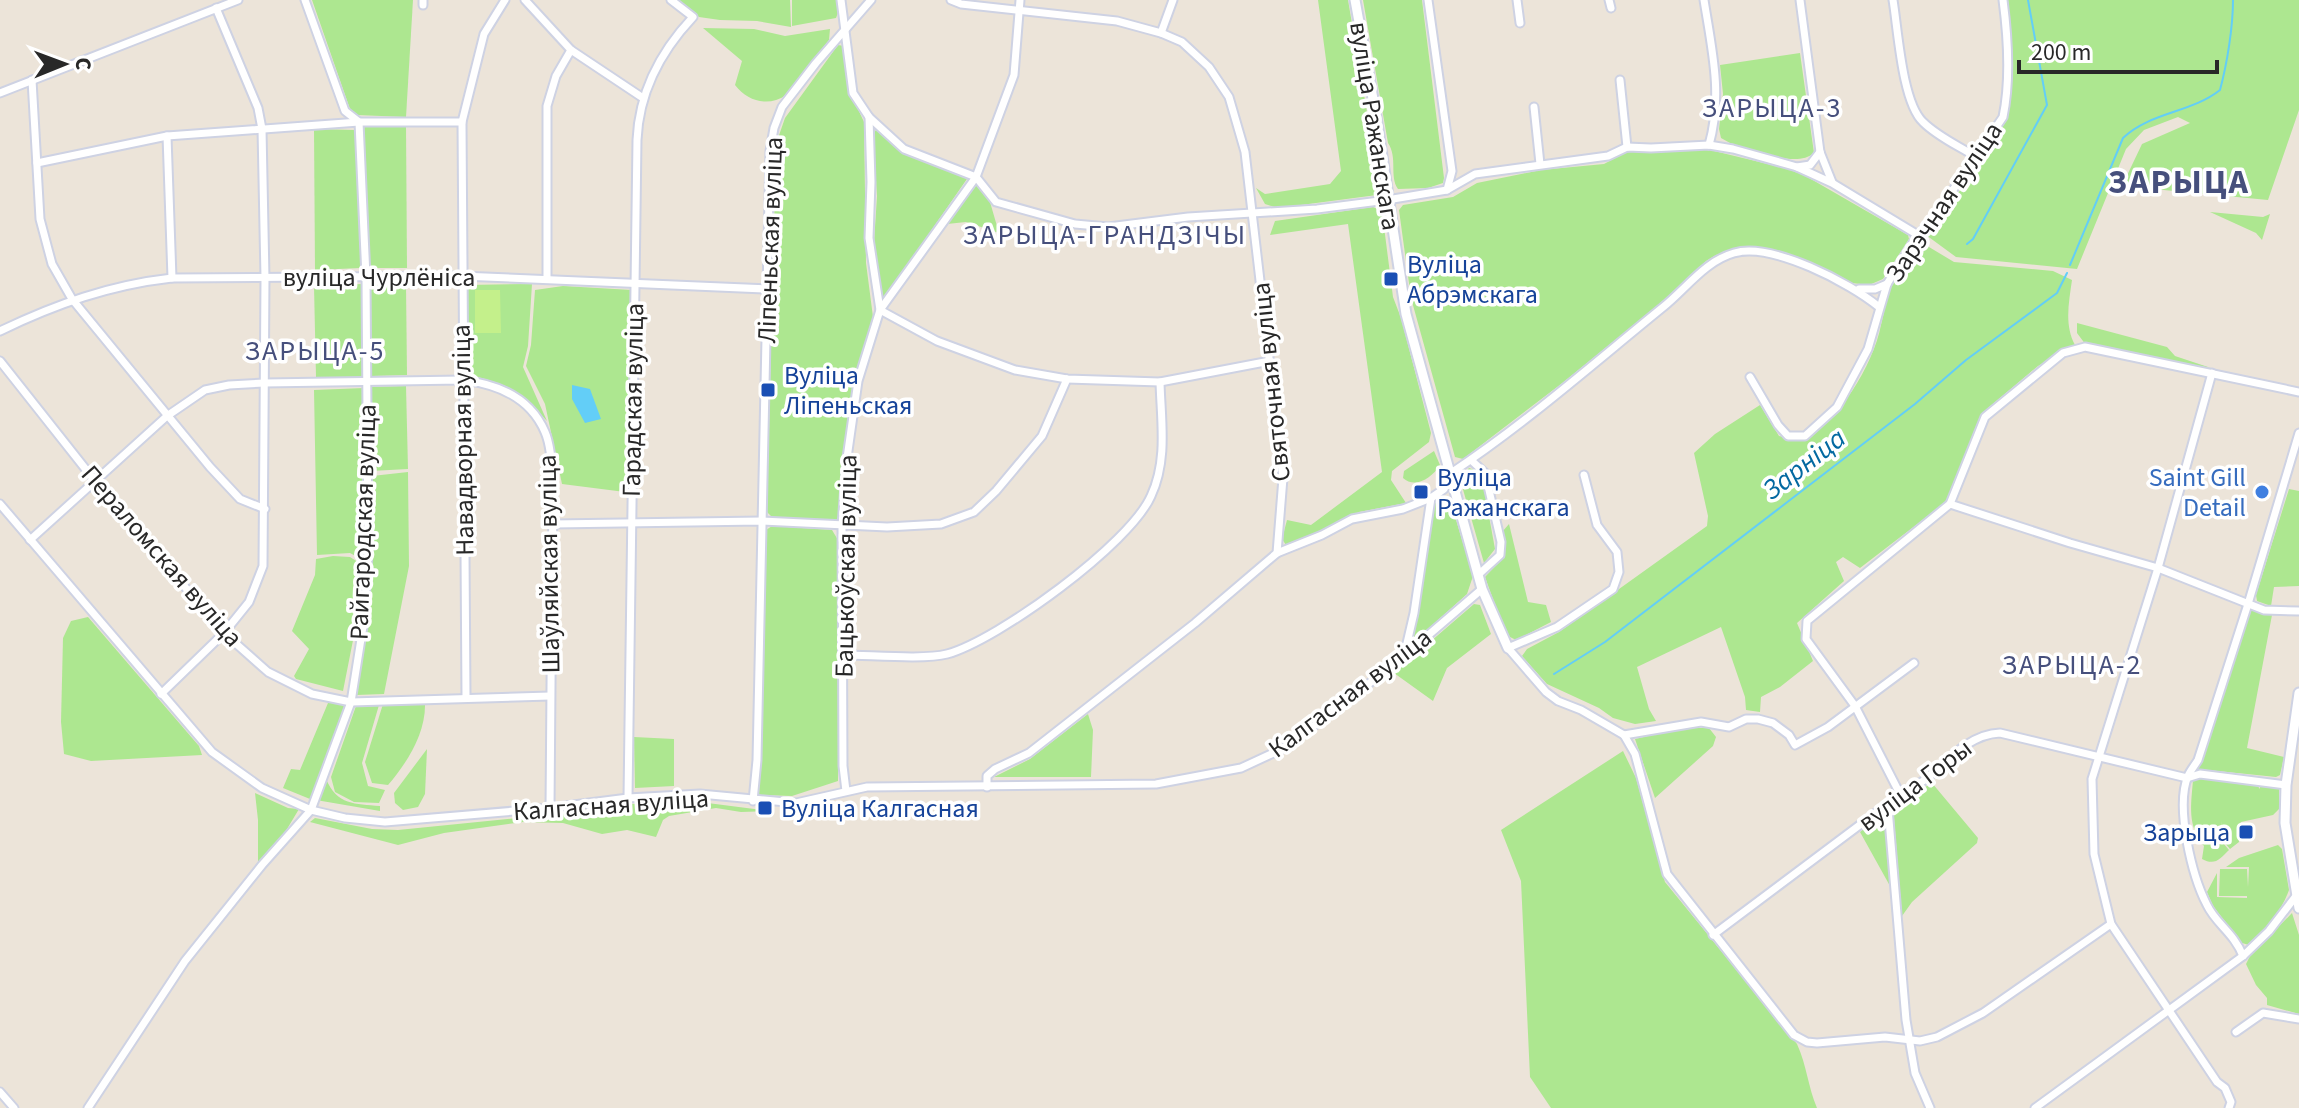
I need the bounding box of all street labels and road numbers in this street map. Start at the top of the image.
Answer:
street label: вуліца Ражанскага [1340,19,1410,233]
street label: Зарэчная вуліца [1877,115,2011,289]
street label: Ліпеньская вуліца [748,136,792,344]
street label: вуліца Чурлёніса [283,259,475,296]
street label: Святочная вуліца [1242,281,1300,483]
street label: Гарадская вуліца [613,303,653,497]
street label: Навадворная вуліца [442,324,484,556]
street label: Райгародская вуліца [340,404,386,640]
street label: Шаўляйская вуліца [529,454,569,674]
street label: Бацькоўская вуліца [826,454,866,678]
street label: Пераломская вуліца [72,457,252,655]
street label: Калгасная вуліца [1261,619,1439,767]
street label: вуліца Горы [1850,730,1980,840]
street label: Калгасная вуліца [512,780,710,830]

